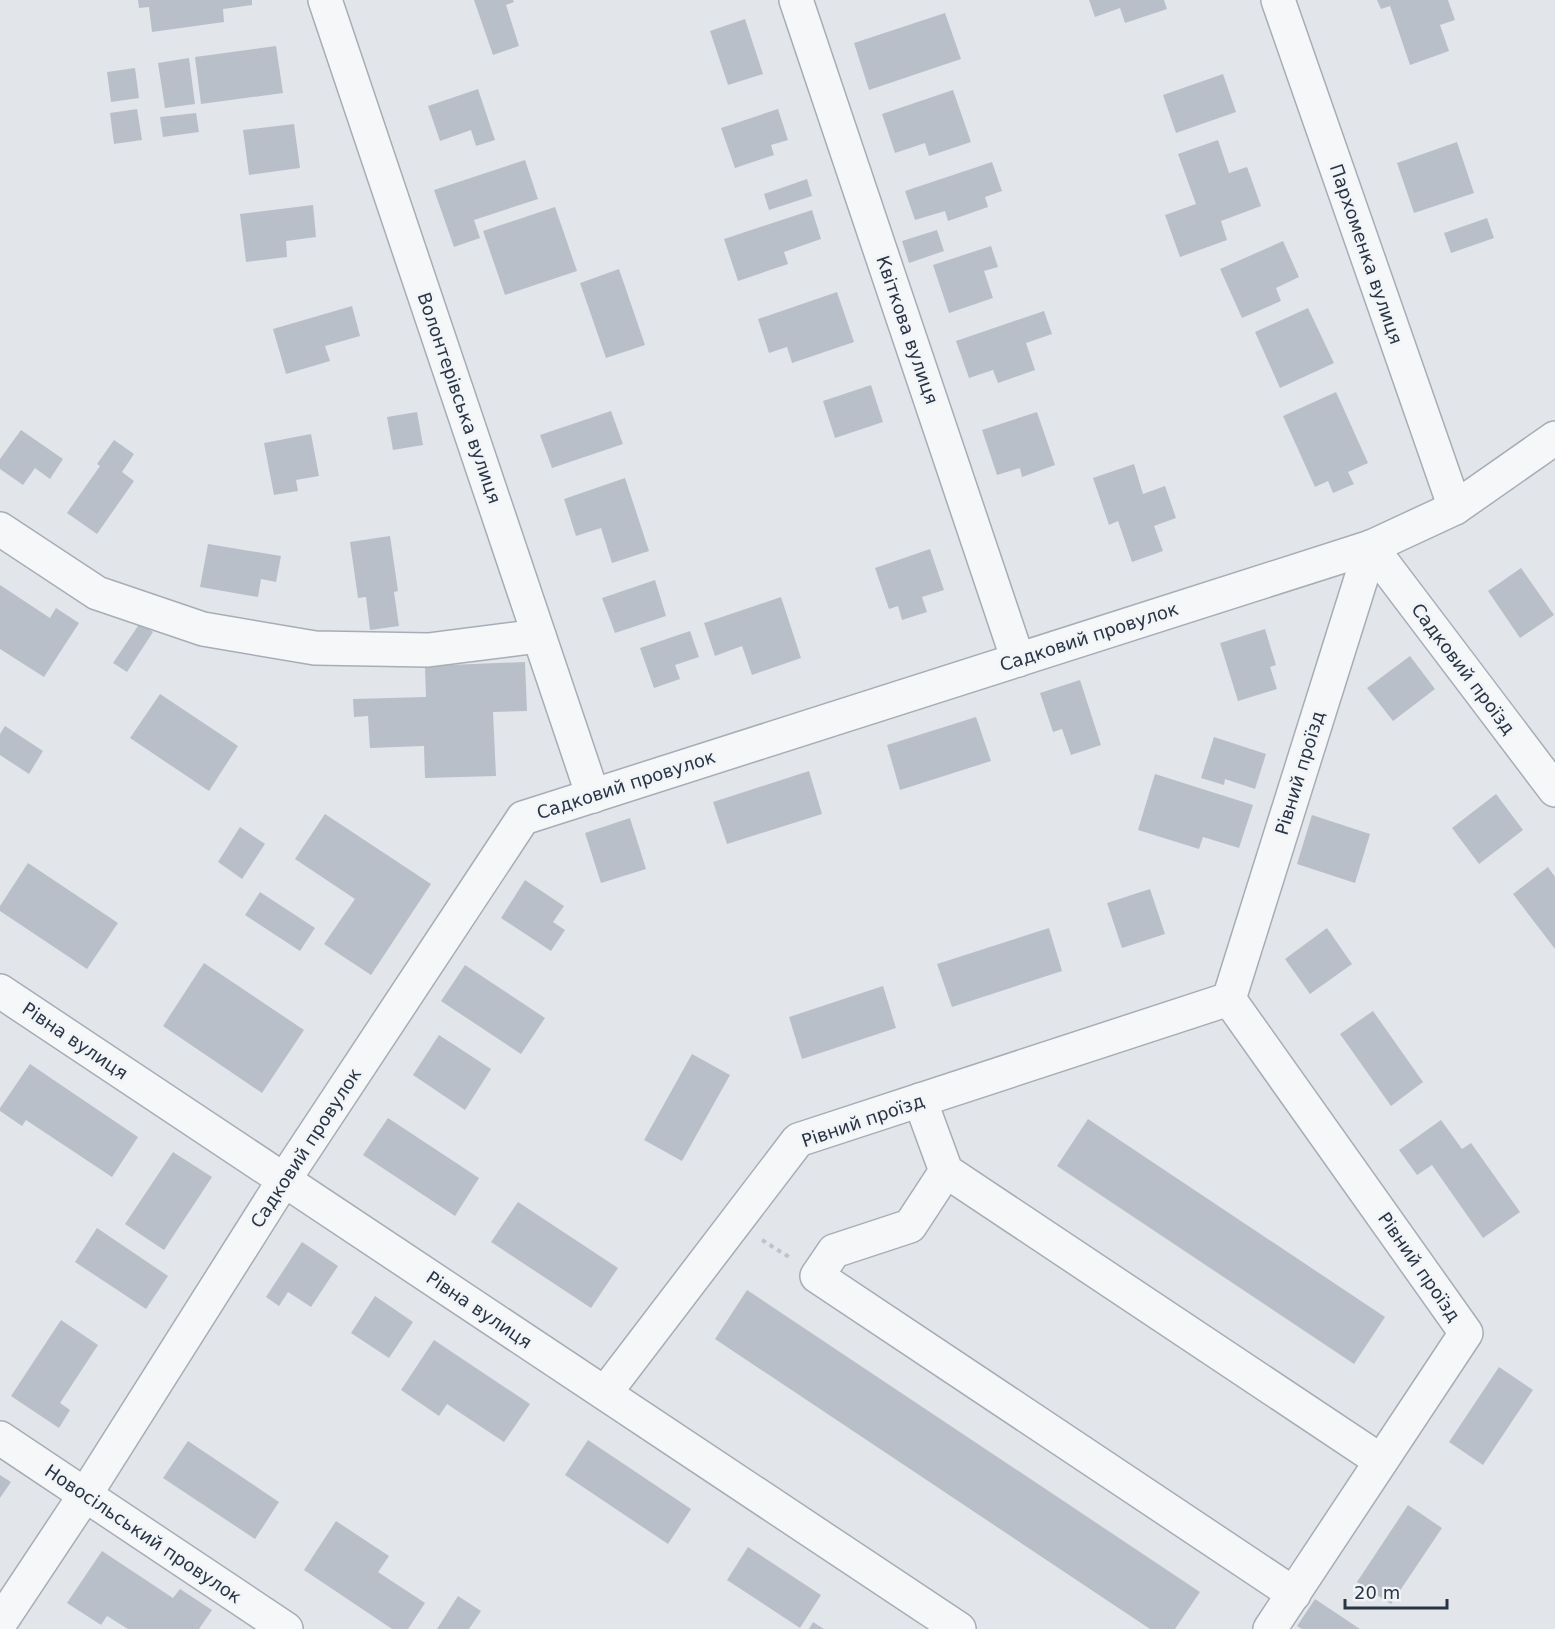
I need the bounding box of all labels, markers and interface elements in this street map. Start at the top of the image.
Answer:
street label: Пархоменка вулиця [1326,161,1407,347]
street label: Квіткова вулиця [872,253,943,407]
street label: Волонтерівська вулиця [413,290,506,506]
street label: Садковий провулок [997,598,1181,675]
street label: Садковий проїзд [1407,599,1520,738]
street label: Рівний проїзд [1271,708,1328,837]
street label: Садковий провулок [534,746,718,823]
street label: Рівна вулиця [19,998,132,1084]
street label: Садковий провулок [246,1064,365,1232]
street label: Рівний проїзд [799,1090,927,1151]
street label: Рівний проїзд [1374,1208,1465,1325]
street label: Рівна вулиця [423,1267,536,1353]
street label: Новосільський провулок [41,1460,246,1607]
scale bar [1345,1572,1447,1610]
text: 20 m [1354,1582,1400,1603]

